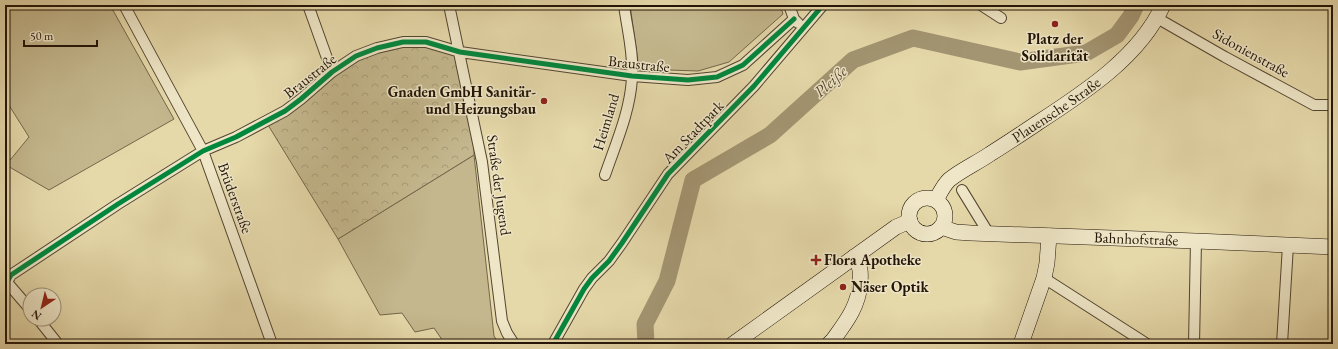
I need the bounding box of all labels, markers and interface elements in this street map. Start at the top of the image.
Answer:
marker: Platz der Solidarität [1050,19,1060,29]
scale bar [24,22,97,48]
street label: Sidonienstraße [1209,24,1293,82]
text: 50 m [30,28,54,44]
place label: Platz der Solidarität [1022,29,1089,65]
street label: Braustraße [280,49,340,102]
street label: Braustraße [607,51,671,76]
water label: Pleiße [809,61,852,102]
street label: Plauensche Straße [1008,73,1104,146]
place label: Gnaden GmbH Sanitär- und Heizungsbau [388,82,537,118]
street label: Heimland [588,91,623,153]
street label: Am Stadtpark [657,95,728,168]
marker: Gnaden GmbH Sanitär- und Heizungsbau [539,96,549,106]
street label: Straße der Jugend [483,133,516,237]
street label: Brüderstraße [214,160,257,236]
street label: Bahnhofstraße [1094,227,1179,249]
place label: Flora Apotheke [824,250,921,269]
marker: Flora Apotheke [811,255,821,265]
place label: Näser Optik [851,277,929,296]
marker: Näser Optik [838,282,848,292]
north arrow [22,287,62,327]
text: N [29,307,44,323]

